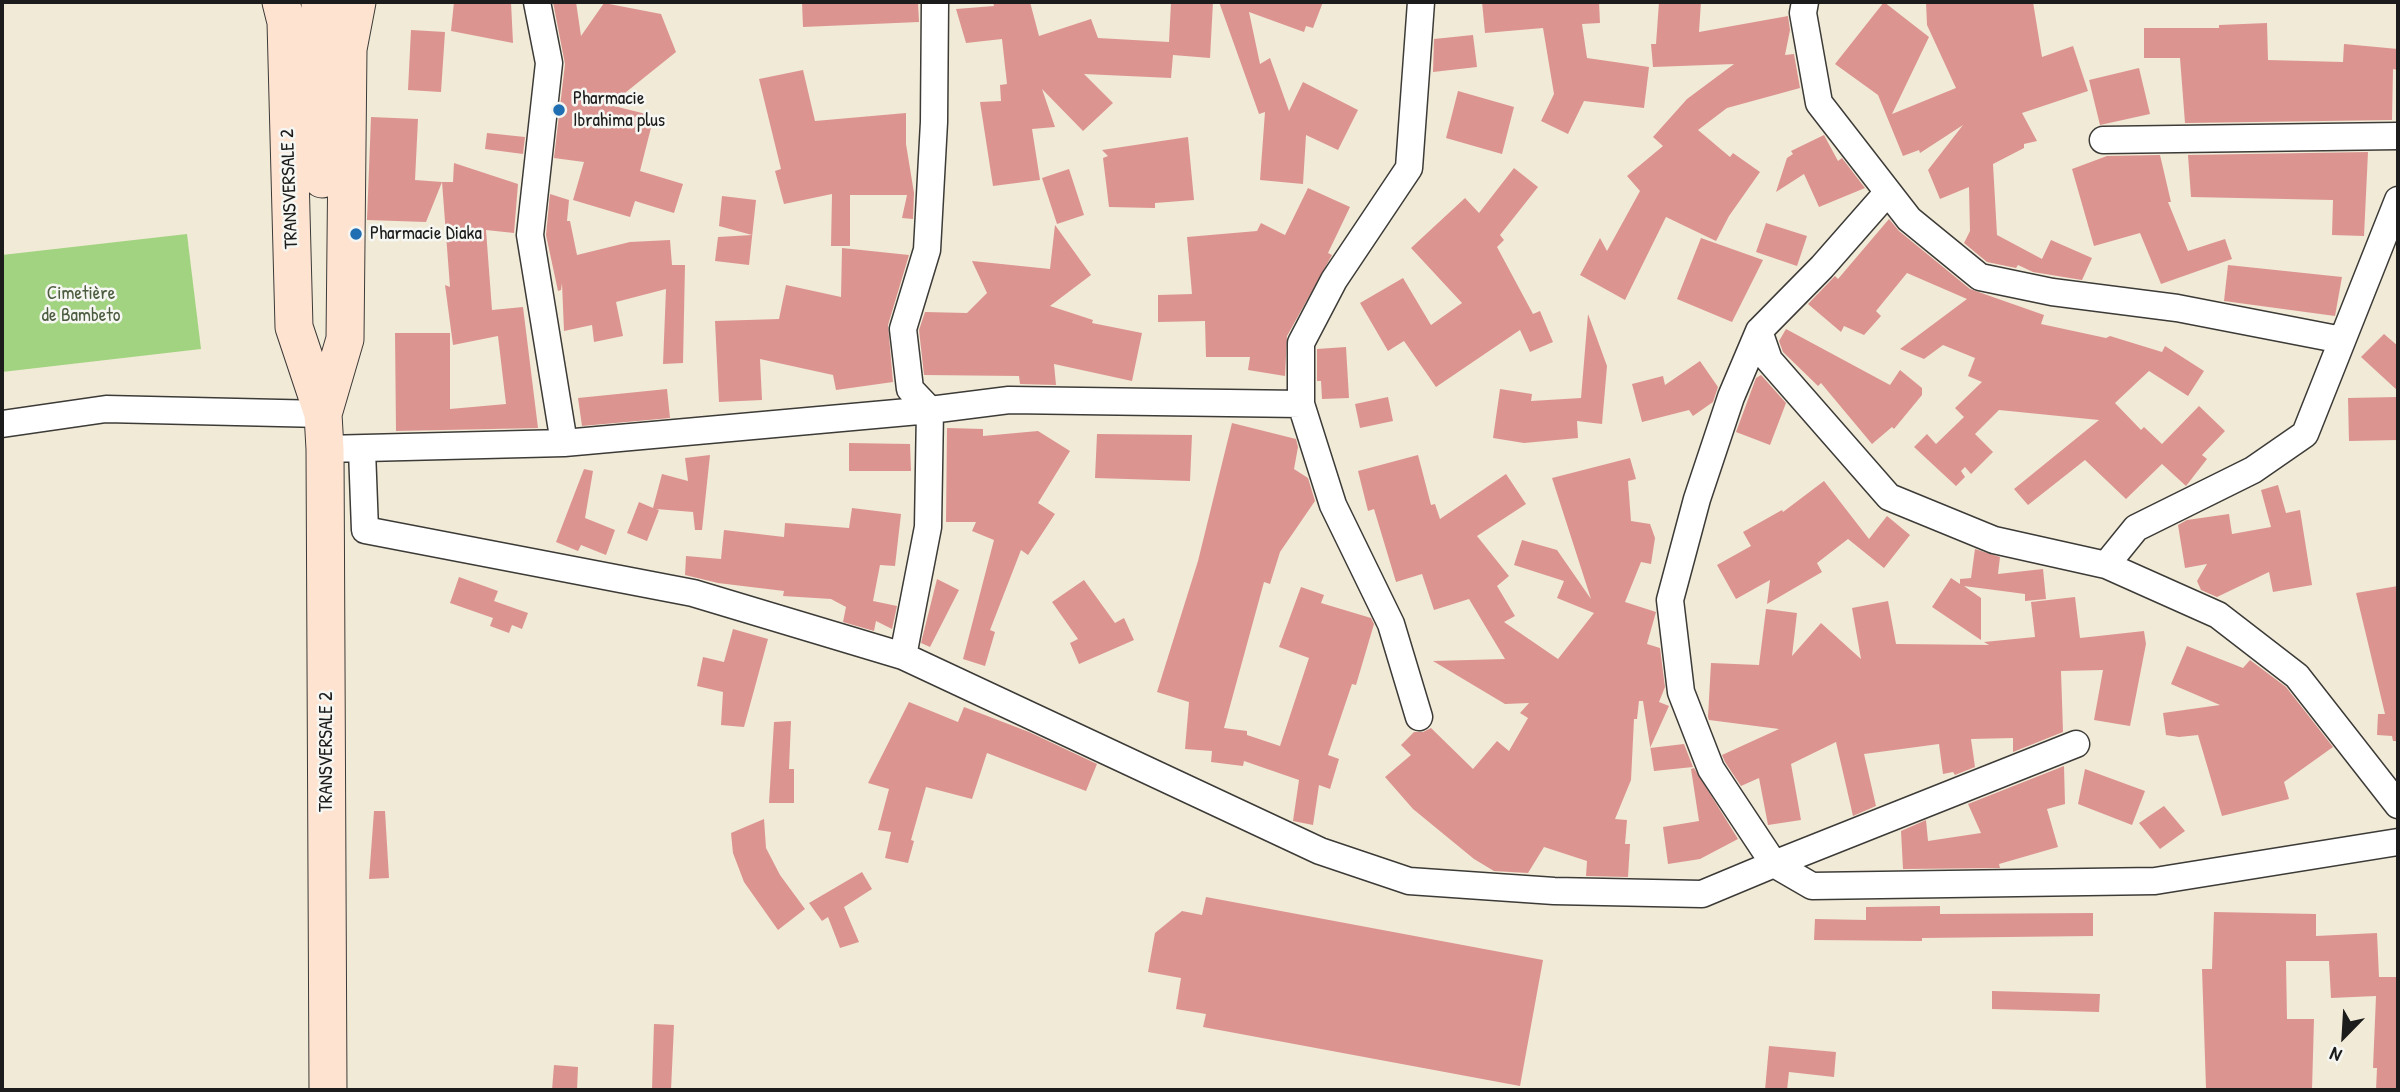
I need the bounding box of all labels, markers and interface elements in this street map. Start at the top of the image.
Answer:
place label: Pharmacie Ibrahima plus [573,88,665,132]
marker: Pharmacie Ibrahima plus [551,102,567,118]
street label: TRANSVERSALE 2 [277,129,303,249]
place label: Pharmacie Diaka [370,223,482,245]
marker: Pharmacie Diaka [348,226,364,242]
park label: Cimetière de Bambeto [42,283,120,327]
street label: TRANSVERSALE 2 [316,692,338,812]
north arrow [2309,1001,2379,1071]
text: N [2326,1041,2345,1069]

